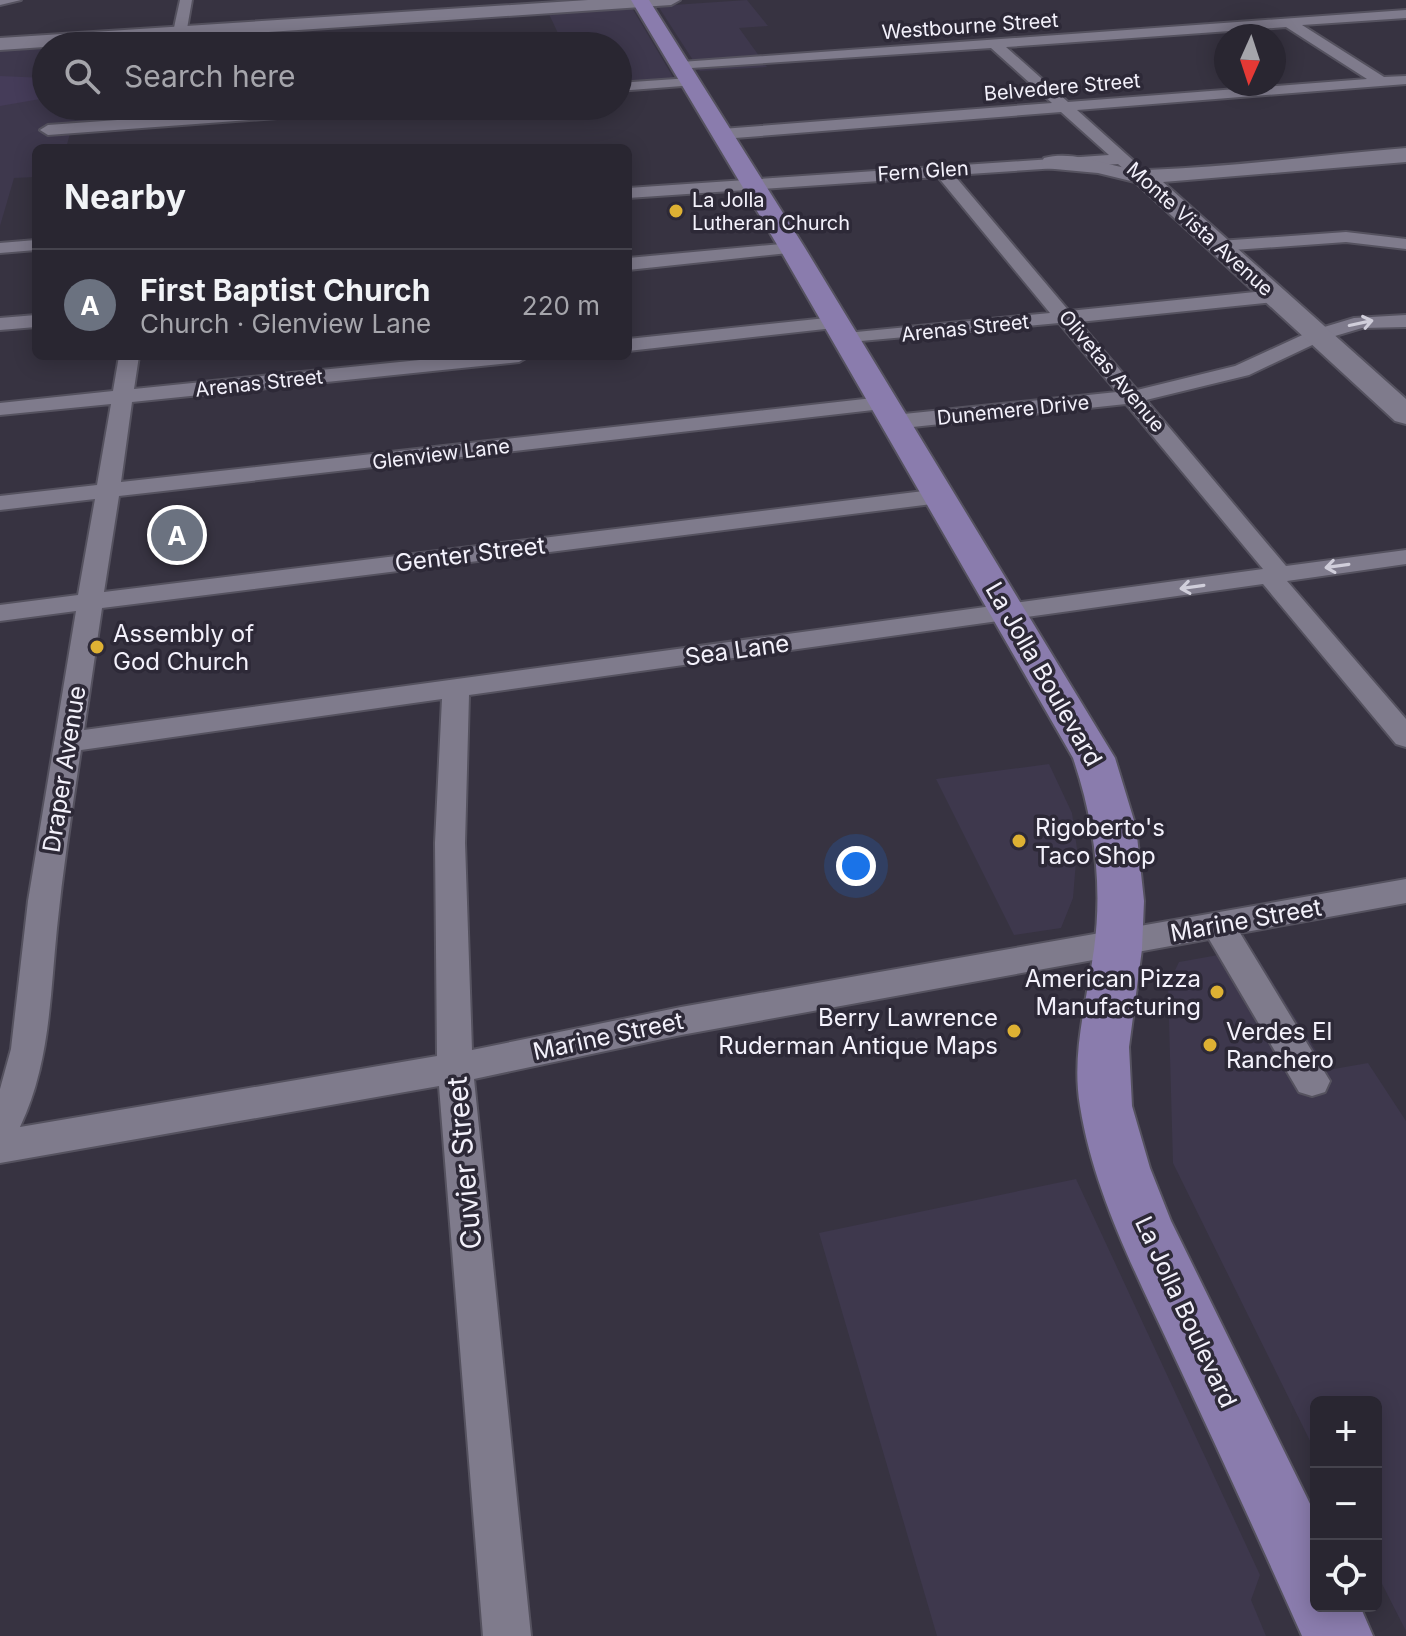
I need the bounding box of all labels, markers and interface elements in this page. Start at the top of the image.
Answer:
street label: Westbourne Street [881,8,1060,44]
north arrow [1214,24,1286,96]
search box [32,32,632,120]
icon: search [60,54,104,98]
text: Search here [124,58,296,94]
street label: Belvedere Street [983,68,1142,106]
street label: Fern Glen [877,156,969,186]
street label: Monte Vista Avenue [1122,157,1278,301]
text: Nearby [64,176,186,217]
place label: La Jolla Lutheran Church [692,188,850,235]
marker: La Jolla Lutheran Church [667,202,685,220]
text: First Baptist Church [140,272,430,308]
text: A [80,290,100,321]
text: 220 m [522,290,600,321]
street label: Olivetas Avenue [1054,305,1170,437]
text: Church · Glenview Lane [140,308,431,339]
street label: Arenas Street [900,309,1031,347]
one-way arrow [1348,315,1374,330]
street label: Arenas Street [194,364,325,402]
street label: Dunemere Drive [936,390,1090,430]
street label: Glenview Lane [371,434,511,474]
pin: A [151,505,203,565]
street label: Genter Street [393,530,547,578]
one-way arrow [1325,559,1351,574]
street label: La Jolla Boulevard [980,577,1108,771]
one-way arrow [1180,580,1205,595]
place label: Assembly of God Church [113,619,254,676]
street label: Sea Lane [683,628,791,672]
marker: Assembly of God Church [88,638,106,656]
street label: Draper Avenue [36,683,92,855]
place label: Rigoberto's Taco Shop [1035,813,1165,870]
marker: Rigoberto's Taco Shop [1010,832,1028,850]
your location [836,846,876,886]
street label: Marine Street [1168,892,1324,948]
place label: American Pizza Manufacturing [1025,964,1201,1021]
marker: American Pizza Manufacturing [1208,983,1226,1001]
place label: Berry Lawrence Ruderman Antique Maps [718,1003,998,1060]
street label: Marine Street [530,1006,686,1066]
place label: Verdes El Ranchero [1226,1017,1334,1074]
marker: Berry Lawrence Ruderman Antique Maps [1005,1022,1023,1040]
marker: Verdes El Ranchero [1201,1036,1219,1054]
street label: Cuvier Street [440,1075,488,1251]
street label: La Jolla Boulevard [1129,1212,1243,1412]
map controls [1310,1396,1382,1612]
button: + [1310,1396,1382,1468]
button: − [1310,1468,1382,1540]
button: locate [1310,1540,1382,1612]

